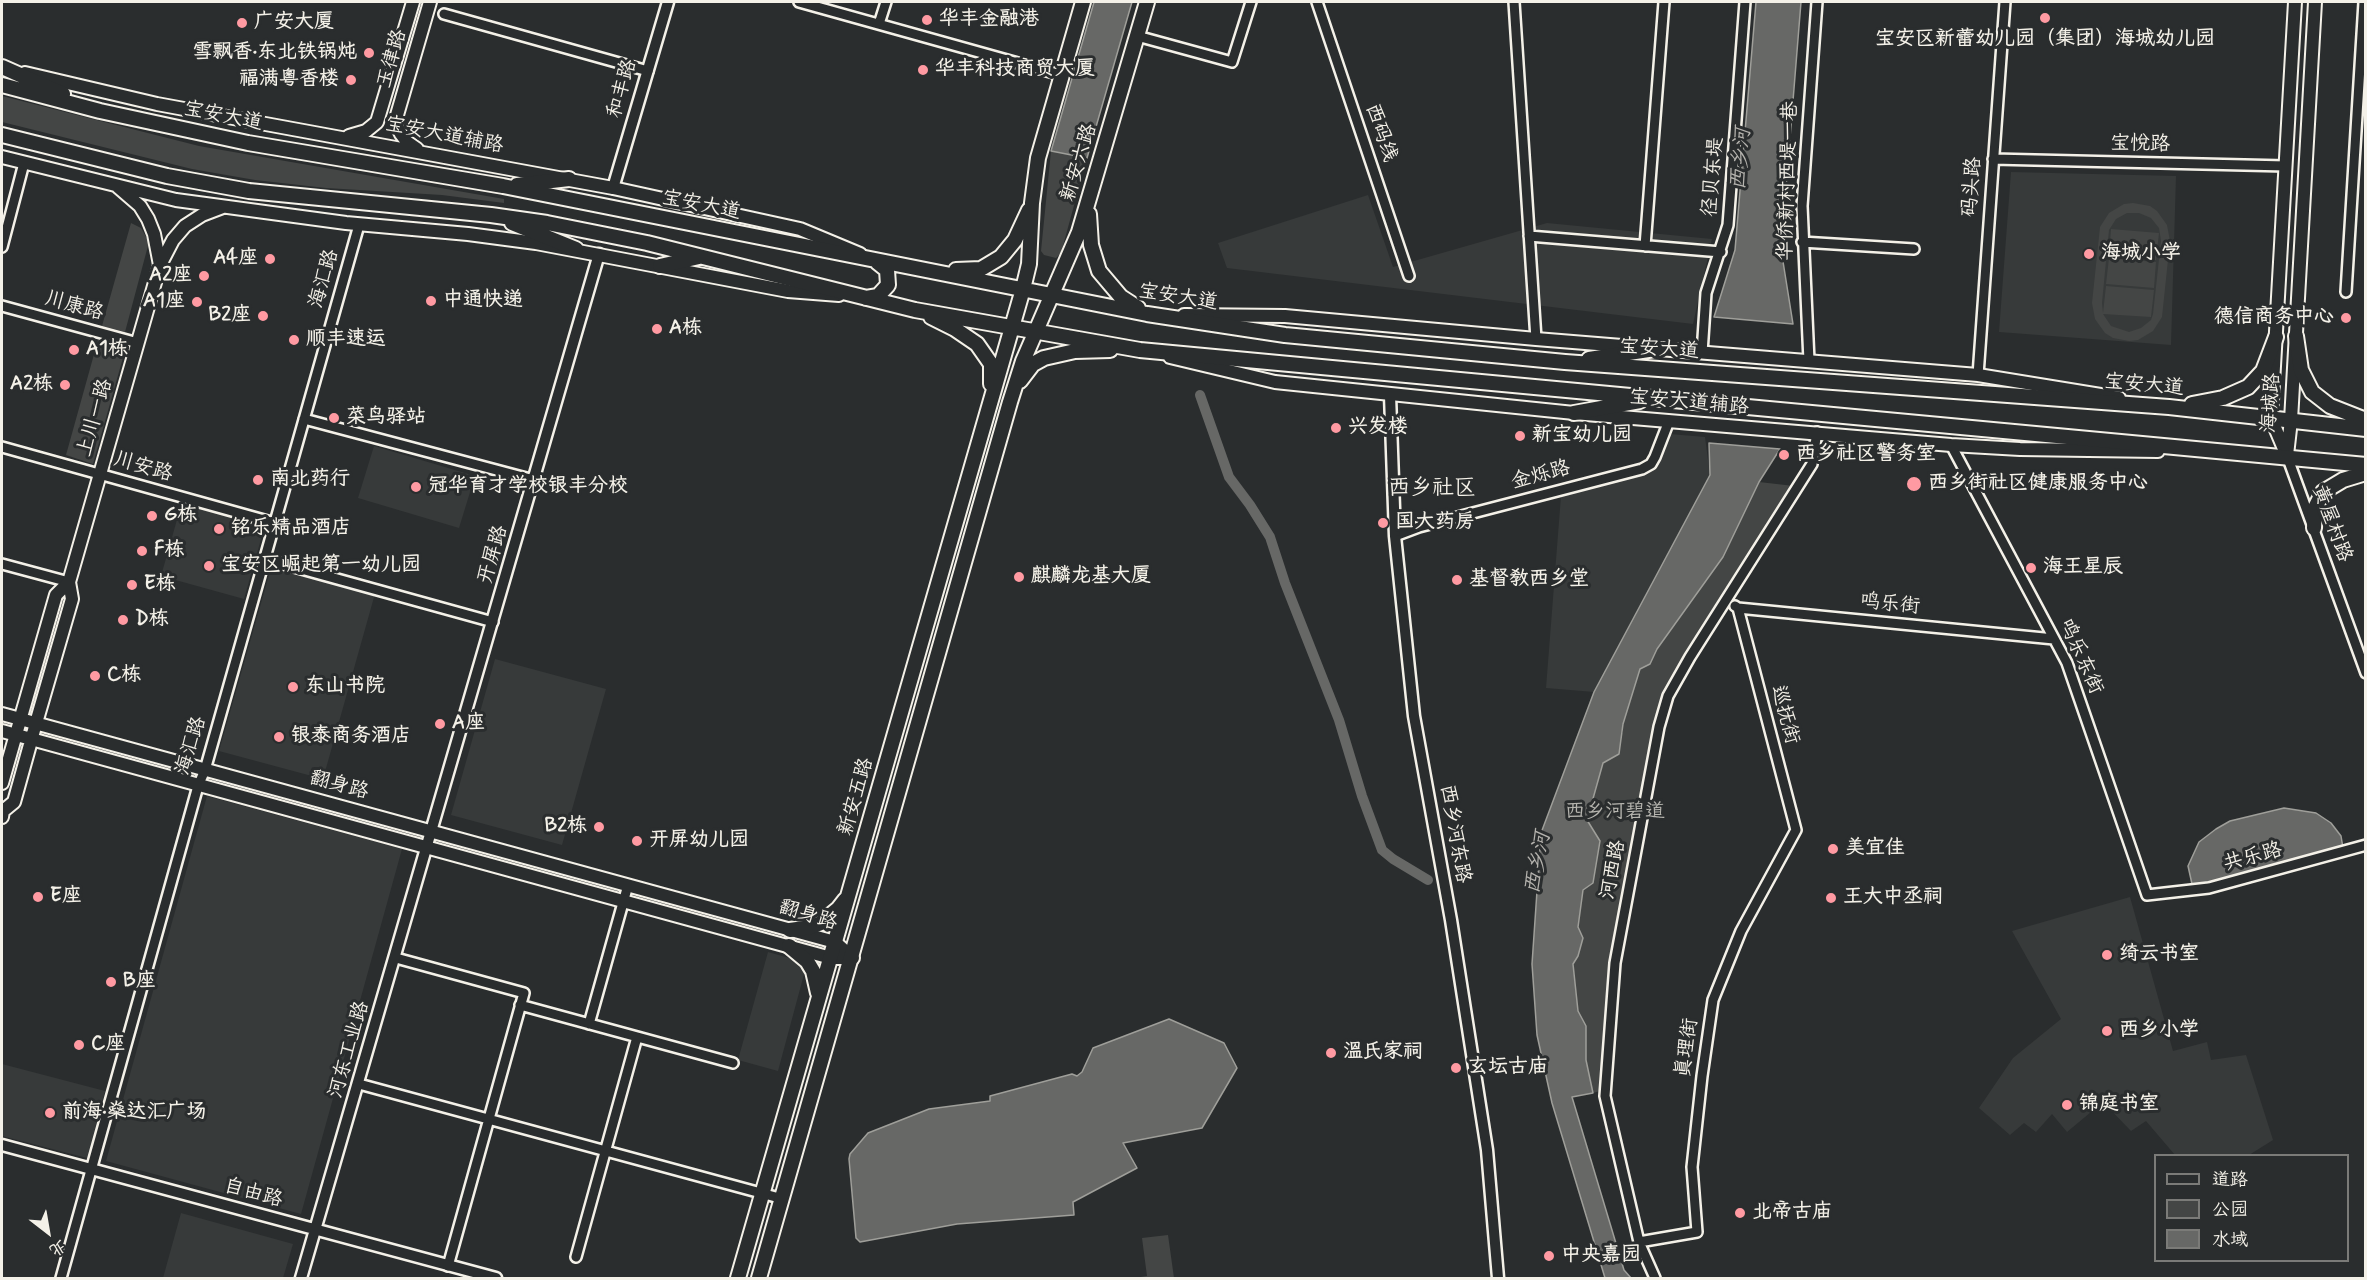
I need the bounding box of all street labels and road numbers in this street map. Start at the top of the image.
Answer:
street label: 玉律路 [373,27,413,91]
street label: 和丰路 [603,57,643,121]
street label: 宝安大道 [181,98,265,136]
street label: 西码线 [1359,101,1401,165]
street label: 华侨新村西堤一巷 [1774,101,1804,261]
street label: 宝安大道辅路 [383,113,505,159]
street label: 新安六路 [1057,121,1103,205]
street label: 宝悦路 [2110,132,2170,158]
street label: 径贝东堤 [1699,136,1729,218]
street label: 码头路 [1959,156,1987,218]
street label: 宝安大道 [659,187,743,225]
street label: 海汇路 [305,247,345,311]
street label: 宝安大道 [1137,280,1219,316]
street label: 川康路 [42,288,106,326]
street label: 宝安大道 [1618,335,1700,365]
street label: 宝安大道 [2103,371,2185,401]
street label: 海城路 [2258,372,2286,434]
street label: 上川一路 [73,376,119,460]
street label: 宝安大道辅路 [1628,386,1750,420]
street label: 川安路 [111,448,175,488]
street label: 金烁路 [1509,457,1573,495]
street label: 黄屋村路 [2306,482,2356,566]
street label: 开屏路 [474,523,514,587]
street label: 鸣乐街 [1859,590,1921,620]
street label: 鸣乐东街 [2053,616,2107,698]
street label: 巡抚街 [1765,683,1803,747]
street label: 海汇路 [172,714,212,778]
street label: 新安五路 [834,755,880,839]
street label: 翻身路 [307,767,371,805]
street label: 西乡河东路 [1433,783,1475,885]
street label: 河西路 [1596,838,1632,902]
street label: 共乐路 [2221,839,2285,877]
street label: 翻身路 [776,896,840,936]
street label: 河东工业路 [325,999,375,1101]
street label: 真理街 [1672,1017,1704,1079]
street label: 自由路 [221,1175,285,1213]

